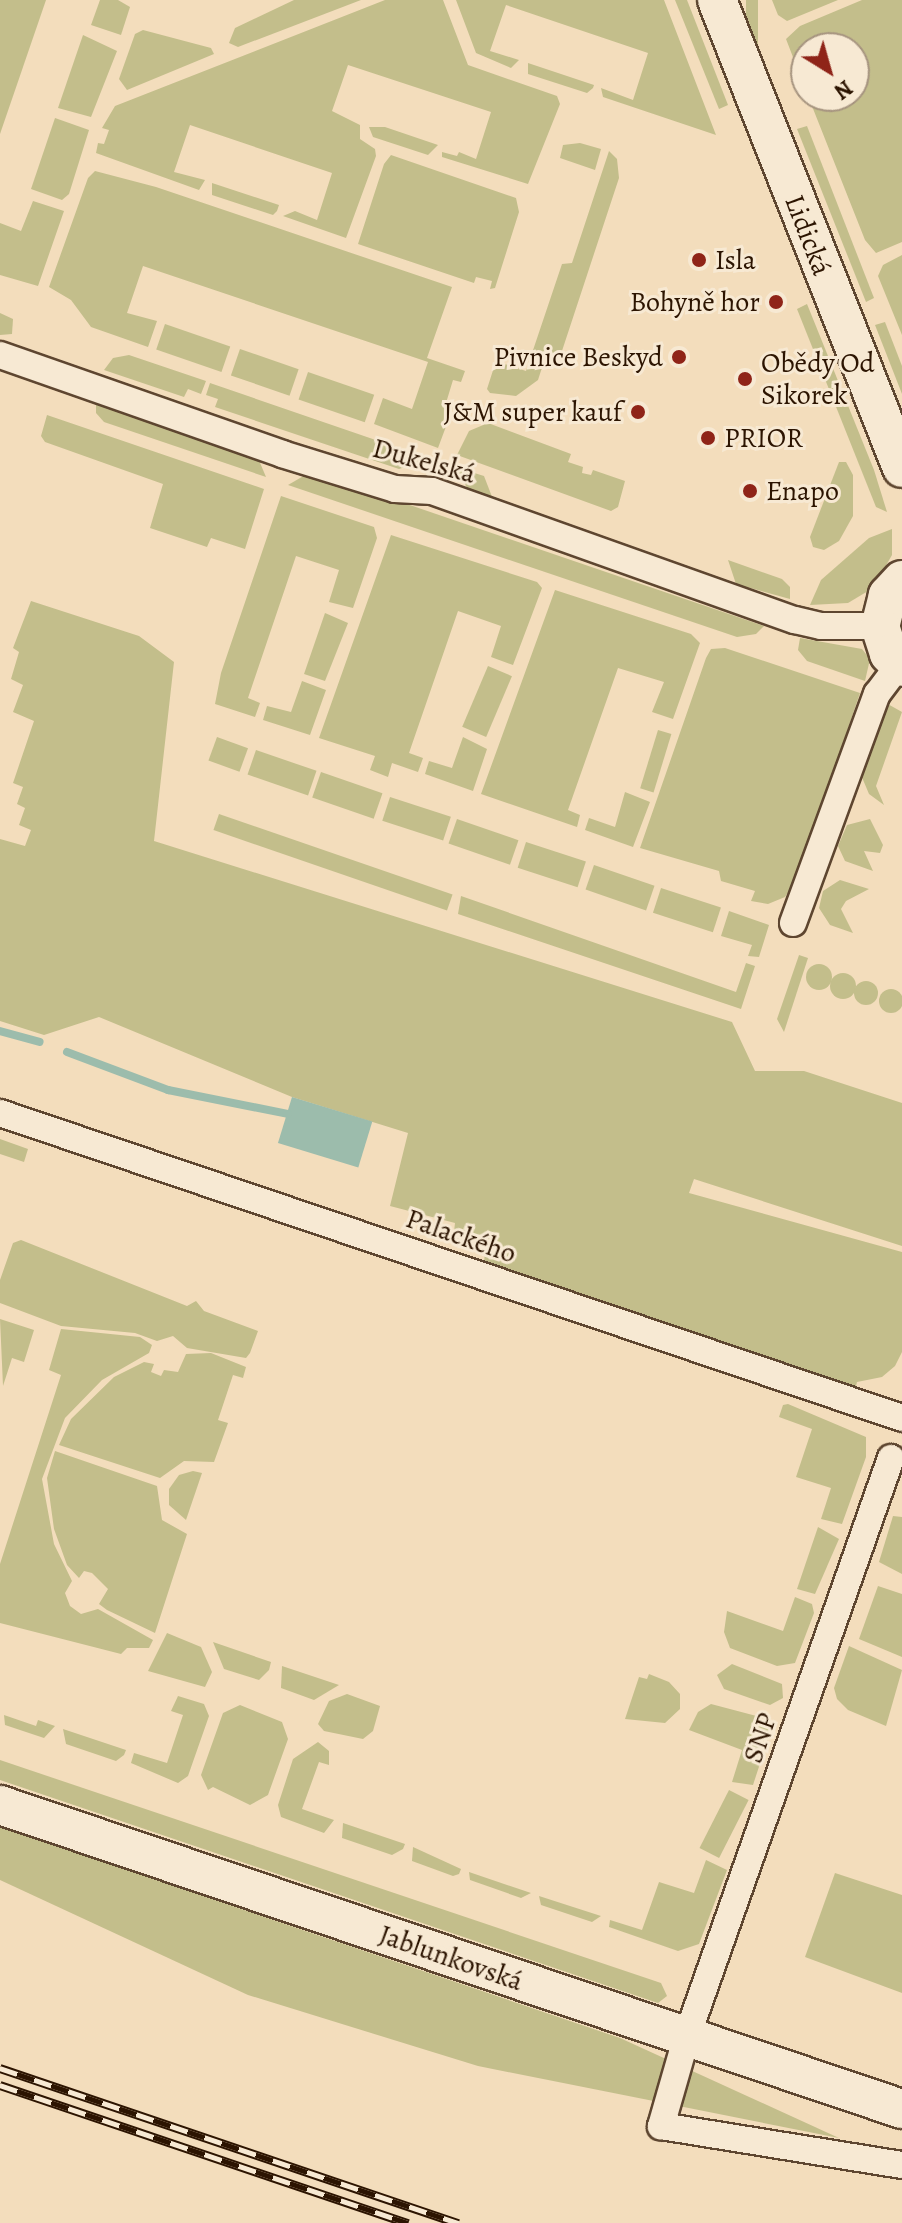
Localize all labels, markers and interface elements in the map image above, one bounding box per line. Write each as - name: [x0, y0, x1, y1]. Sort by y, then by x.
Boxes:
- north arrow: [790, 32, 870, 112]
- text: N: [828, 73, 859, 106]
- street label: Lidická: [777, 190, 839, 280]
- place label: Isla: [715, 243, 756, 277]
- marker: Isla: [690, 251, 708, 269]
- place label: Bohyně hor: [630, 285, 760, 319]
- marker: Bohyně hor: [767, 293, 785, 311]
- place label: Pivnice Beskyd: [493, 340, 663, 374]
- place label: Obědy Od Sikorek: [761, 346, 875, 412]
- marker: Pivnice Beskyd: [670, 348, 688, 366]
- marker: Obědy Od Sikorek: [736, 370, 754, 388]
- place label: J&M super kauf: [443, 395, 622, 429]
- marker: J&M super kauf: [629, 403, 647, 421]
- place label: PRIOR: [724, 421, 803, 455]
- marker: PRIOR: [699, 429, 717, 447]
- street label: Dukelská: [369, 431, 479, 491]
- place label: Enapo: [766, 474, 839, 508]
- marker: Enapo: [741, 482, 759, 500]
- street label: Palackého: [401, 1201, 521, 1271]
- street label: SNP: [736, 1709, 784, 1767]
- street label: Jablunkovská: [375, 1918, 527, 1998]

